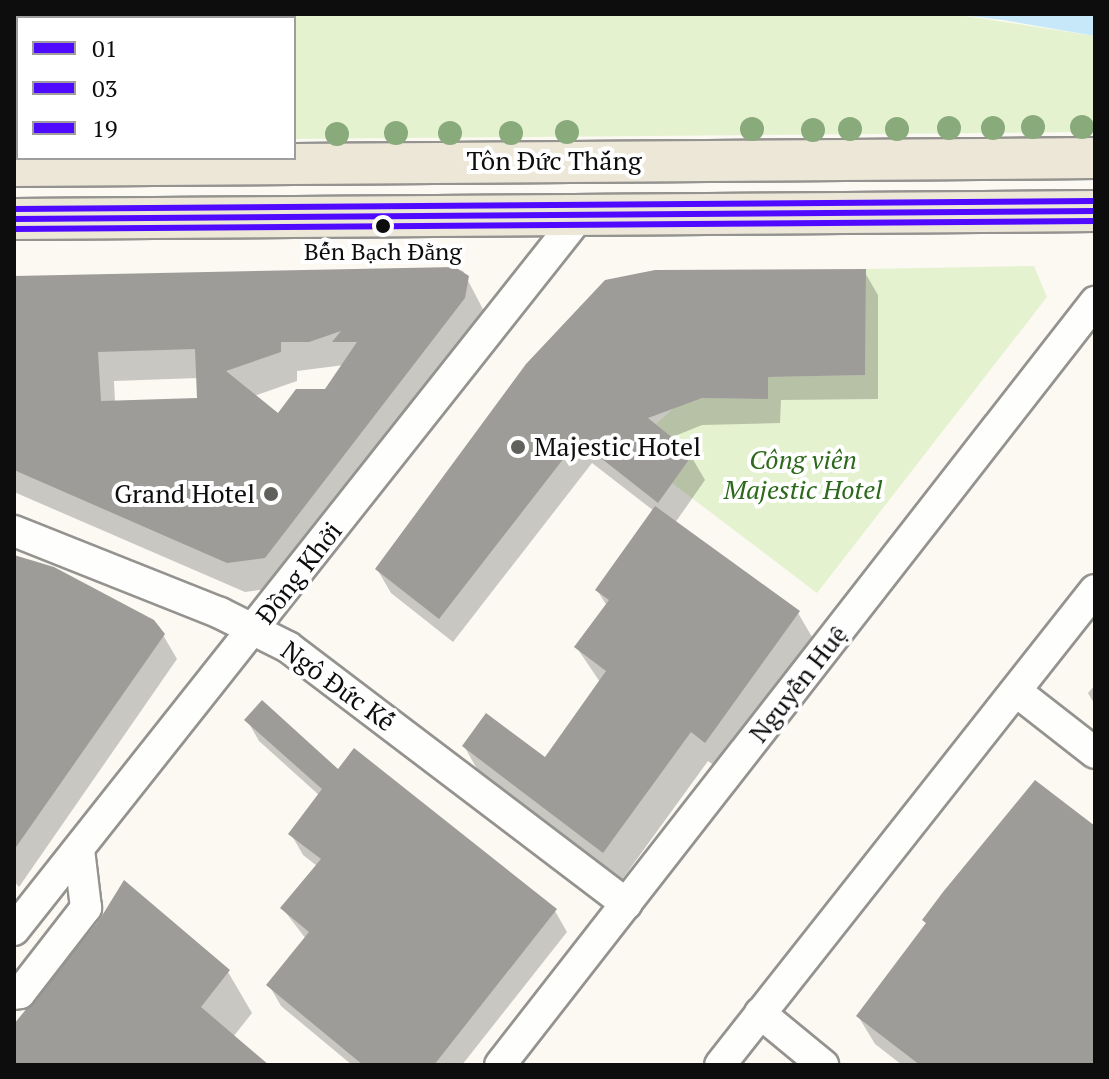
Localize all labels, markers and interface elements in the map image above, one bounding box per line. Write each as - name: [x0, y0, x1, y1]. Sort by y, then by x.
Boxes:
- legend: [16, 16, 296, 160]
- text: 01: [92, 32, 118, 64]
- text: 03: [92, 72, 118, 104]
- text: 19: [92, 112, 118, 144]
- street label: Tôn Ðức Thắng: [466, 145, 642, 177]
- marker: Bến Bạch Đằng: [375, 218, 391, 234]
- place label: Bến Bạch Đằng: [304, 238, 462, 266]
- place label: Majestic Hotel: [534, 431, 701, 463]
- marker: Majestic Hotel: [509, 438, 527, 456]
- park label: Công viên Majestic Hotel: [723, 444, 883, 506]
- place label: Grand Hotel: [114, 478, 255, 510]
- marker: Grand Hotel: [262, 485, 280, 503]
- street label: Ðồng Khởi: [250, 516, 348, 630]
- street label: Nguyễn Huệ: [743, 619, 853, 749]
- street label: Ngô Ðức Kế: [275, 634, 401, 738]

